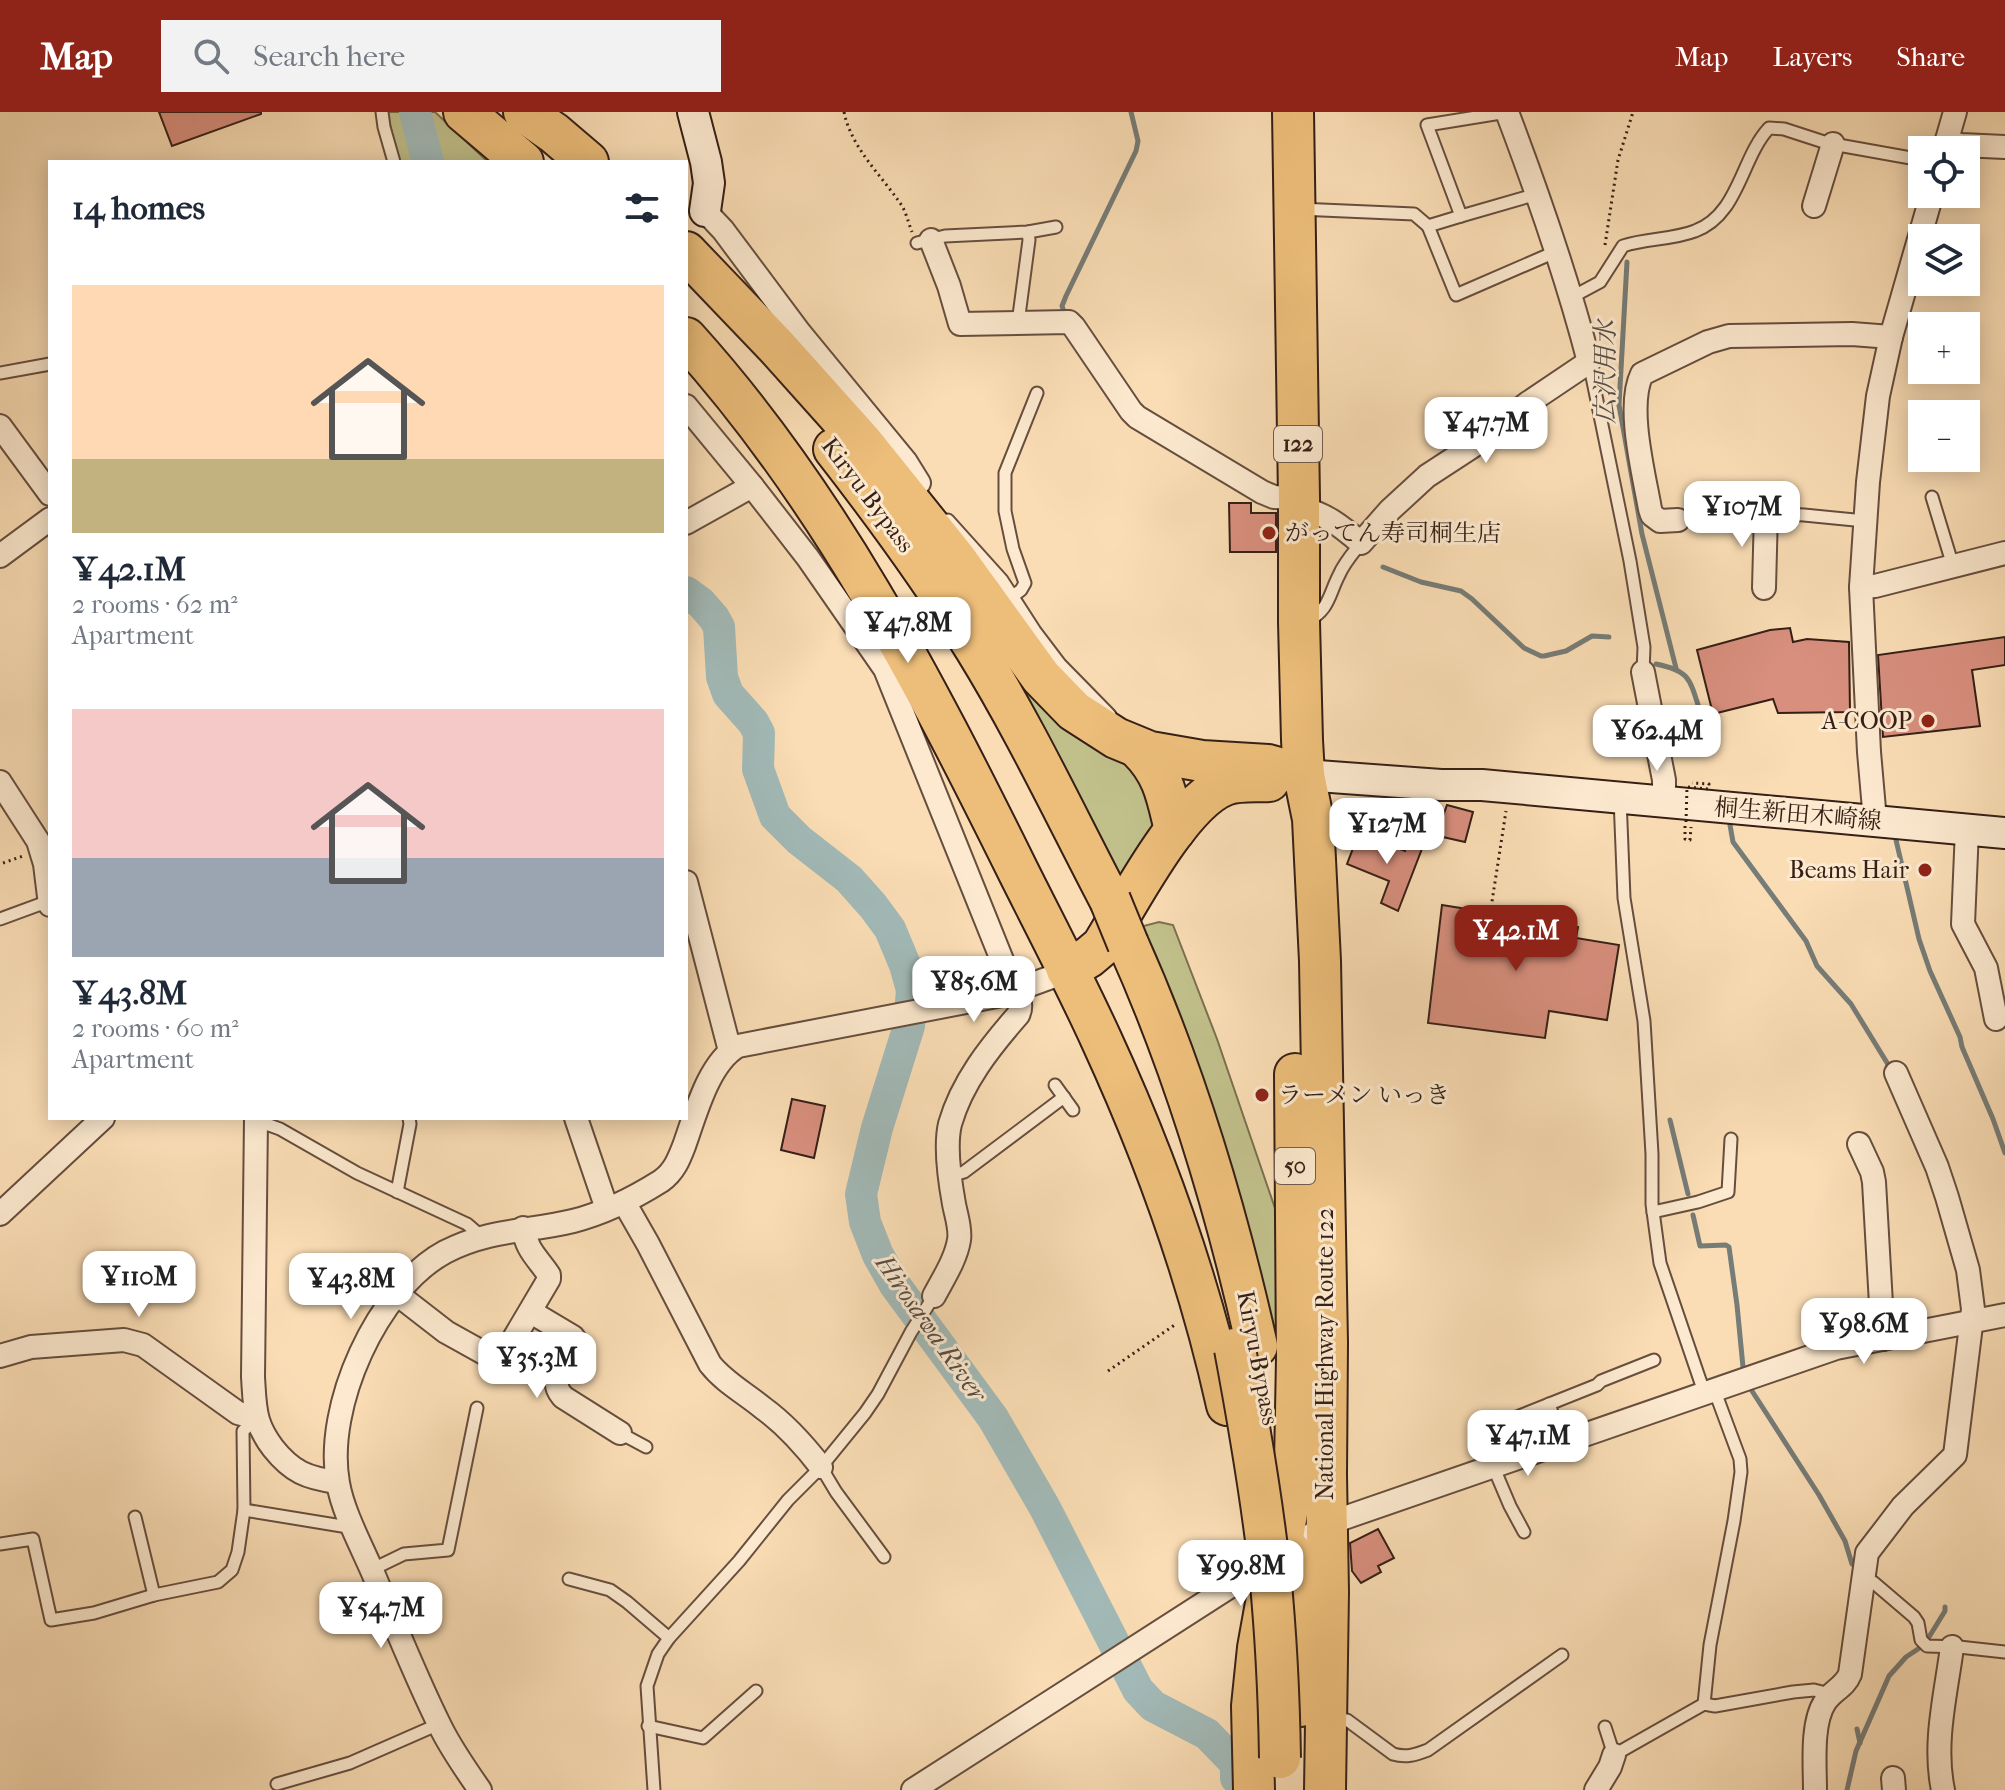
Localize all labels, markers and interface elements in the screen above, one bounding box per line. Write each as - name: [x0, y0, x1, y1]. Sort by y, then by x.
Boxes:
- search box: [161, 20, 721, 92]
- text: Map: [40, 34, 113, 79]
- icon: search: [189, 34, 233, 78]
- text: Search here: [253, 39, 405, 74]
- text: Map: [1675, 40, 1728, 73]
- text: Layers: [1772, 40, 1852, 73]
- text: Share: [1896, 40, 1965, 73]
- map controls: [1908, 136, 1980, 472]
- button: locate: [1908, 136, 1980, 208]
- icon: filters: [620, 186, 664, 230]
- text: 14 homes: [72, 188, 205, 228]
- button: layers: [1908, 224, 1980, 296]
- button: +: [1908, 312, 1980, 384]
- water label: 広沢用水: [1590, 317, 1621, 424]
- icon: home: [296, 337, 440, 481]
- pin: ¥47.7M: [1421, 397, 1551, 465]
- button: −: [1908, 400, 1980, 472]
- text: ¥47.7M: [1443, 407, 1529, 438]
- road number: 122: [1274, 426, 1322, 462]
- street label: Kiryu Bypass: [816, 432, 920, 558]
- pin: ¥107M: [1686, 481, 1798, 549]
- text: ¥107M: [1702, 491, 1782, 522]
- place label: がってん寿司桐生店: [1285, 519, 1501, 547]
- marker: がってん寿司桐生店: [1260, 524, 1278, 542]
- text: ¥42.1M: [72, 549, 186, 589]
- text: 2 rooms · 62 m²: [72, 589, 238, 620]
- pin: ¥47.8M: [843, 597, 973, 665]
- text: ¥47.8M: [864, 607, 952, 638]
- text: Apartment: [72, 620, 194, 651]
- pin: ¥62.4M: [1592, 705, 1722, 773]
- place label: A-COOP: [1821, 707, 1912, 735]
- marker: A-COOP: [1919, 712, 1937, 730]
- text: ¥62.4M: [1611, 715, 1703, 746]
- icon: home: [296, 761, 440, 905]
- street label: 桐生新田木崎線: [1713, 793, 1883, 835]
- pin: ¥127M: [1331, 798, 1443, 866]
- text: ¥127M: [1347, 808, 1427, 839]
- place label: Beams Hair: [1789, 856, 1910, 884]
- marker: Beams Hair: [1916, 861, 1934, 879]
- pin: ¥42.1M: [1451, 905, 1581, 973]
- text: ¥42.1M: [1472, 915, 1560, 946]
- pin: ¥85.6M: [909, 956, 1039, 1024]
- text: ¥85.6M: [930, 966, 1018, 997]
- text: ¥43.8M: [72, 973, 187, 1013]
- text: 2 rooms · 60 m²: [72, 1013, 239, 1044]
- text: Apartment: [72, 1044, 194, 1075]
- place label: ラーメン いっき: [1278, 1081, 1450, 1109]
- marker: ラーメン いっき: [1253, 1086, 1271, 1104]
- road number: 50: [1275, 1148, 1315, 1184]
- street label: National Highway Route 122: [1311, 1208, 1339, 1500]
- water label: Hirosawa River: [868, 1248, 994, 1409]
- pin: ¥110M: [83, 1251, 195, 1319]
- pin: ¥43.8M: [286, 1253, 416, 1321]
- text: ¥110M: [101, 1261, 177, 1292]
- text: ¥43.8M: [307, 1263, 395, 1294]
- street label: Kiryu Bypass: [1231, 1288, 1285, 1428]
- pin: ¥98.6M: [1799, 1298, 1929, 1366]
- text: ¥98.6M: [1819, 1308, 1909, 1339]
- pin: ¥35.3M: [472, 1332, 602, 1400]
- text: ¥35.3M: [496, 1342, 578, 1373]
- pin: ¥47.1M: [1463, 1410, 1593, 1478]
- text: ¥47.1M: [1485, 1420, 1571, 1451]
- pin: ¥99.8M: [1176, 1540, 1306, 1608]
- text: ¥99.8M: [1196, 1550, 1286, 1581]
- pin: ¥54.7M: [316, 1582, 446, 1650]
- text: ¥54.7M: [337, 1592, 425, 1623]

